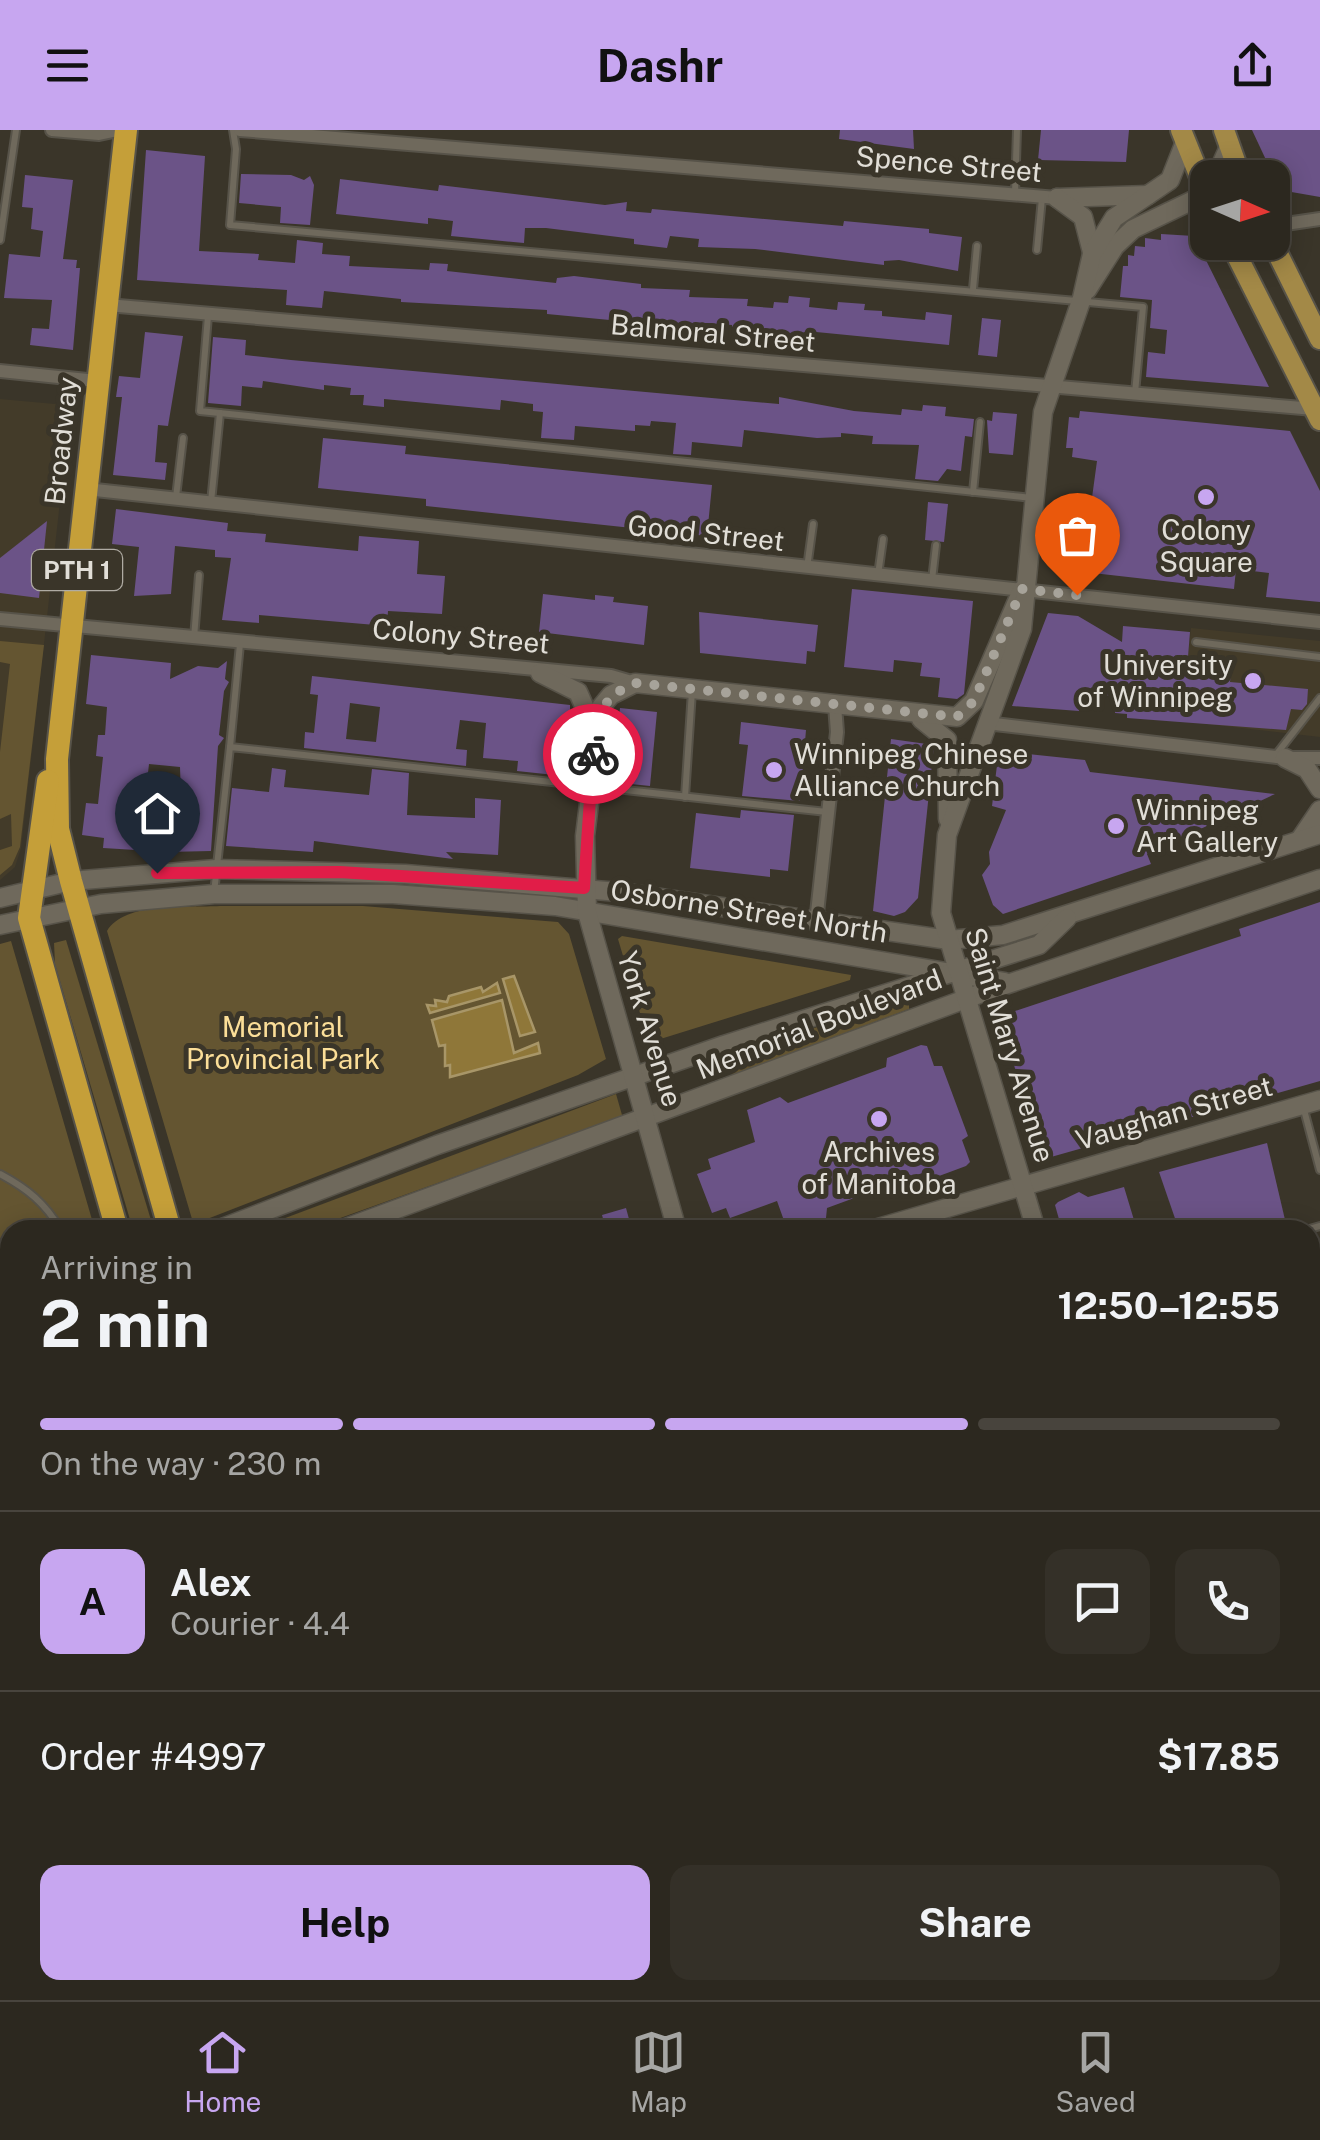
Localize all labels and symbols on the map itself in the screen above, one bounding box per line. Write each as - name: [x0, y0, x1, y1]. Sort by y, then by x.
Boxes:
- street label: Spence Street: [855, 139, 1044, 188]
- north arrow: [1190, 160, 1290, 260]
- street label: Balmoral Street: [609, 307, 817, 358]
- street label: Broadway: [37, 375, 84, 507]
- marker: Colony Square: [1195, 486, 1217, 508]
- pin: [1035, 493, 1120, 596]
- street label: Good Street: [626, 508, 786, 557]
- place label: Colony Square: [1159, 513, 1253, 578]
- road number: PTH 1: [32, 550, 122, 590]
- street label: Colony Street: [371, 611, 551, 660]
- place label: University of Winnipeg: [1077, 648, 1233, 713]
- marker: University of Winnipeg: [1242, 670, 1264, 692]
- courier: [543, 704, 643, 804]
- place label: Winnipeg Chinese Alliance Church: [794, 737, 1028, 802]
- marker: Winnipeg Chinese Alliance Church: [763, 759, 785, 781]
- pin: [115, 771, 200, 874]
- place label: Winnipeg Art Gallery: [1136, 793, 1278, 858]
- marker: Winnipeg Art Gallery: [1105, 815, 1127, 837]
- street label: Osborne Street North: [608, 872, 890, 949]
- street label: Saint Mary Avenue: [959, 923, 1062, 1166]
- street label: York Avenue: [611, 947, 690, 1111]
- street label: Memorial Boulevard: [691, 961, 946, 1086]
- park label: Memorial Provincial Park: [186, 1010, 380, 1075]
- street label: Vaughan Street: [1072, 1069, 1276, 1156]
- marker: Archives of Manitoba: [868, 1108, 890, 1130]
- place label: Archives of Manitoba: [802, 1135, 956, 1200]

